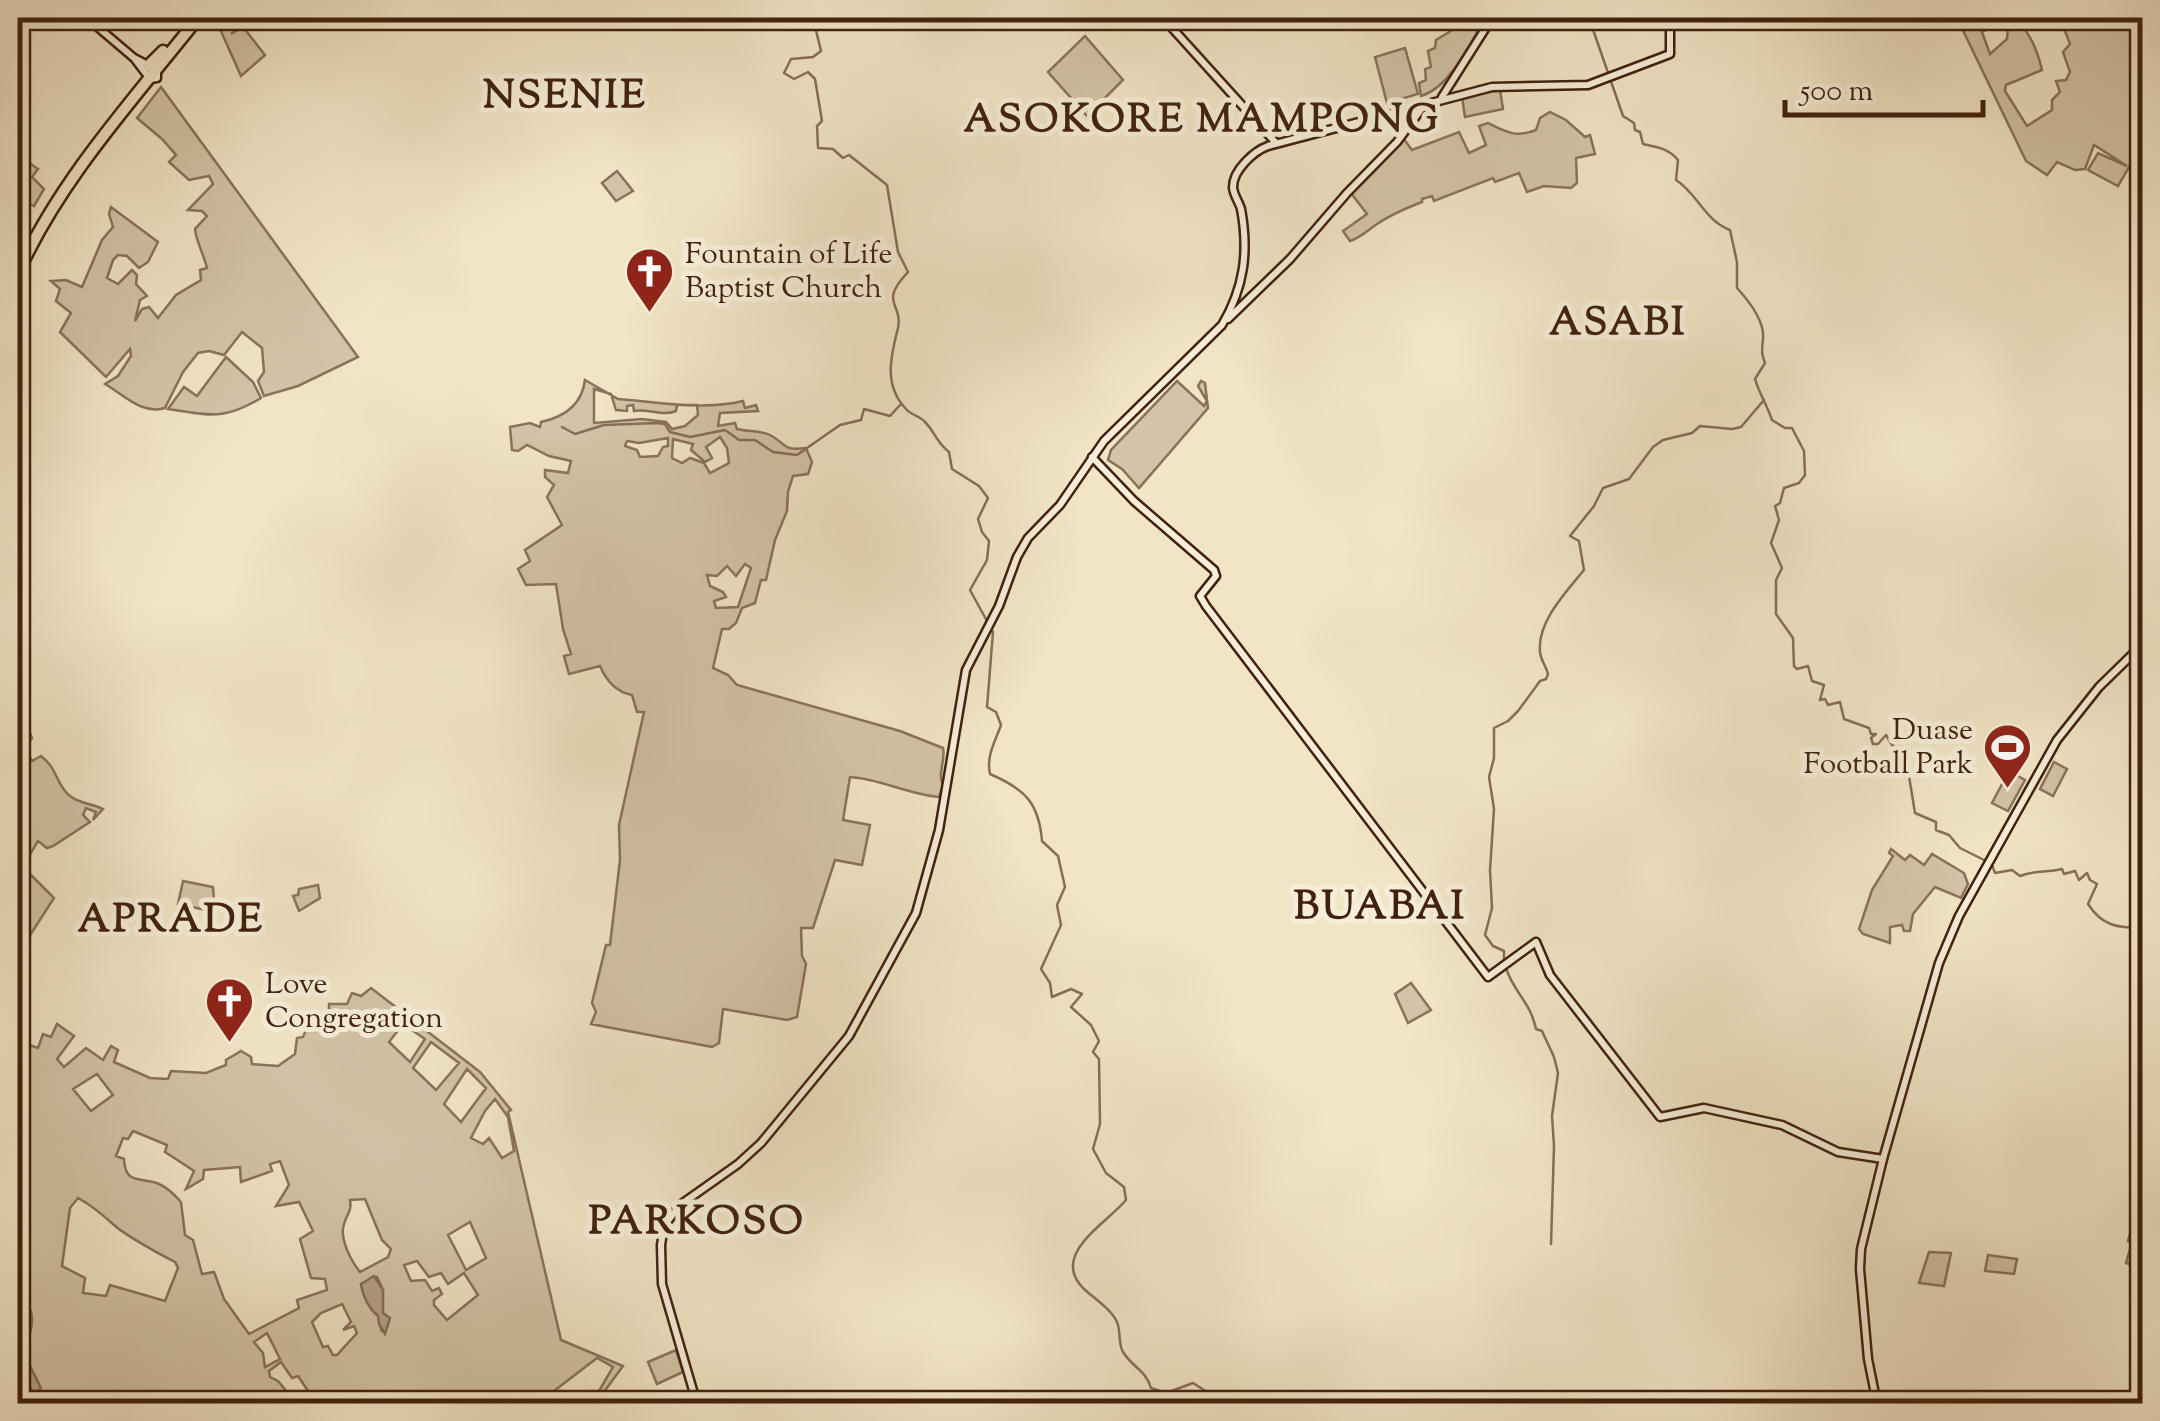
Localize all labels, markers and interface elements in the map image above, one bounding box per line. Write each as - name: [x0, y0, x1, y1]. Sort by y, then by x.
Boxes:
- scale bar: [1785, 55, 1982, 117]
- district label: NSENIE: [483, 69, 647, 126]
- text: 500 m: [1798, 71, 1873, 114]
- district label: ASOKORE MAMPONG: [964, 93, 1440, 150]
- place label: Fountain of Life Baptist Church: [685, 234, 893, 311]
- church icon: Fountain of Life Baptist Church: [624, 246, 676, 314]
- district label: ASABI: [1549, 296, 1687, 353]
- place label: Duase Football Park: [1803, 710, 1973, 787]
- sports icon: Duase Football Park: [1982, 722, 2034, 790]
- district label: BUABAI: [1294, 880, 1466, 937]
- district label: APRADE: [77, 893, 265, 950]
- place label: Love Congregation: [265, 964, 443, 1041]
- church icon: Love Congregation: [204, 976, 256, 1044]
- district label: PARKOSO: [589, 1195, 805, 1252]

